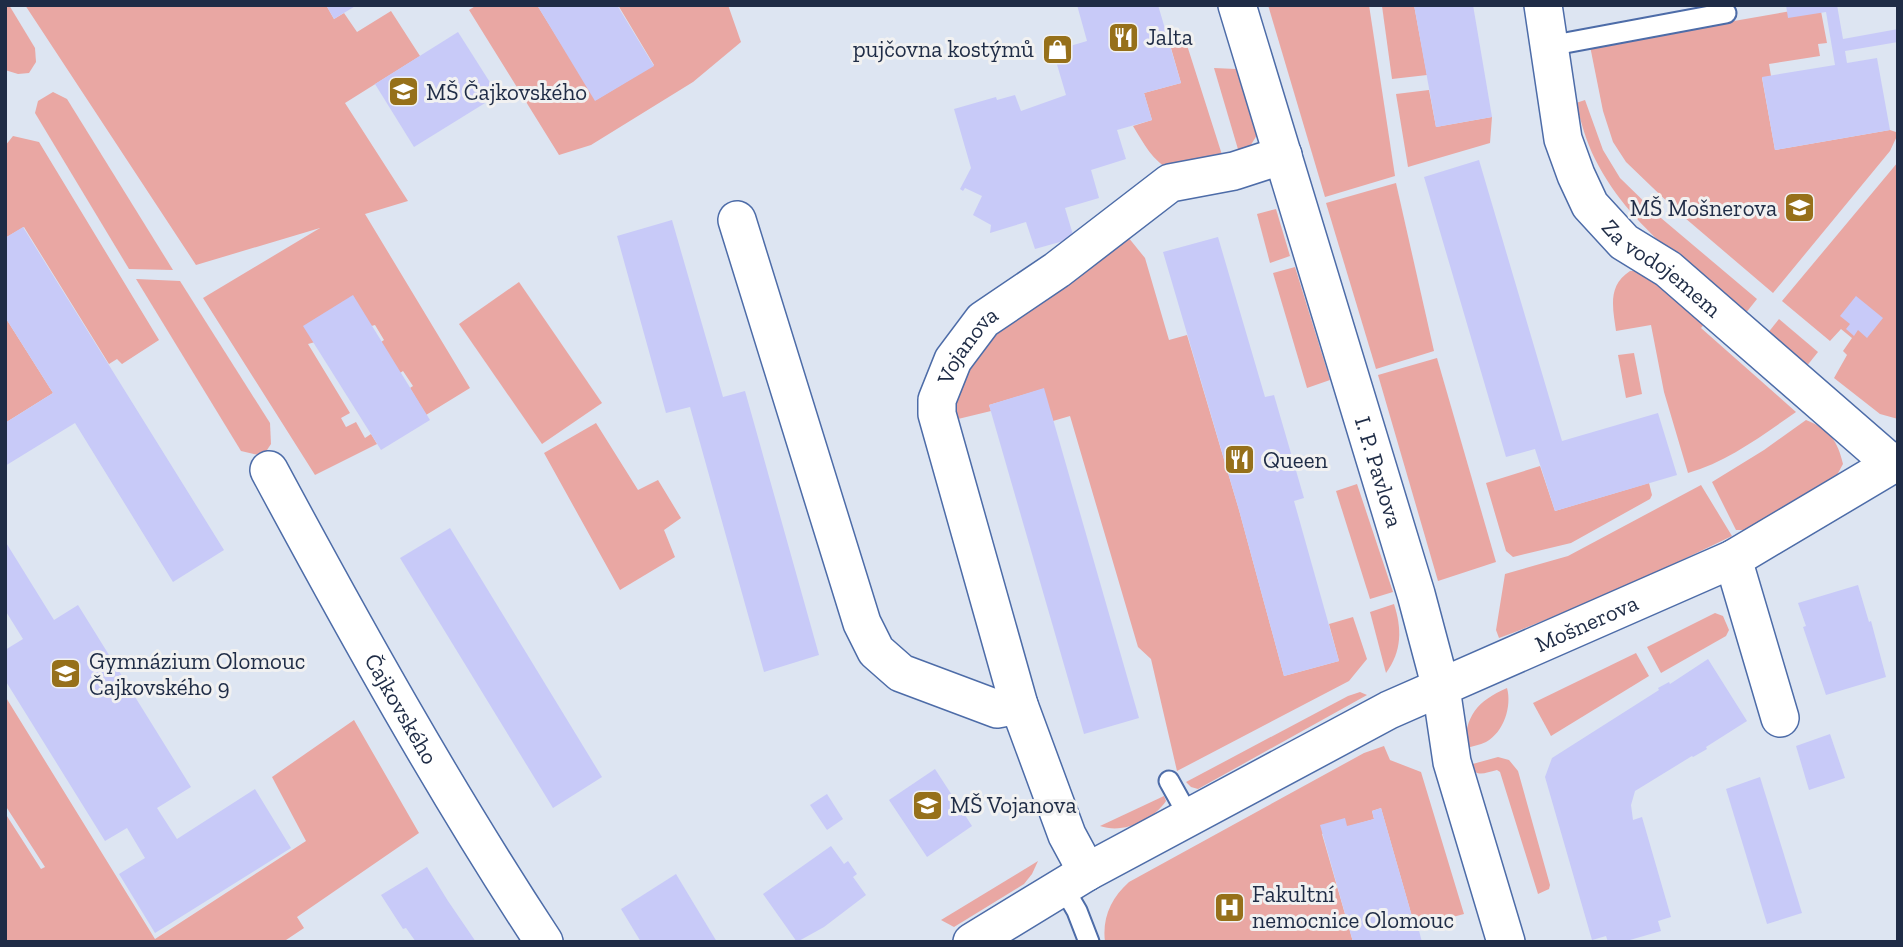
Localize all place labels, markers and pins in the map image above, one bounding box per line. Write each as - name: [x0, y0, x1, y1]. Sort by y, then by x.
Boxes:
- restaurant icon: Jalta: [1106, 20, 1140, 54]
- place label: Jalta: [1146, 23, 1193, 51]
- shop icon: pujčovna kostýmů: [1040, 32, 1074, 66]
- place label: pujčovna kostýmů: [853, 35, 1034, 63]
- school or university icon: MŠ Čajkovského: [386, 75, 420, 109]
- place label: MŠ Čajkovského: [426, 78, 587, 106]
- school or university icon: MŠ Mošnerova: [1783, 191, 1817, 225]
- place label: MŠ Mošnerova: [1630, 194, 1777, 222]
- restaurant icon: Queen: [1223, 443, 1257, 477]
- place label: Queen: [1263, 446, 1328, 474]
- place label: Gymnázium Olomouc Čajkovského 9: [89, 647, 305, 701]
- school or university icon: Gymnázium Olomouc Čajkovského 9: [49, 657, 83, 691]
- school or university icon: MŠ Vojanova: [910, 788, 944, 822]
- place label: MŠ Vojanova: [950, 791, 1077, 819]
- place label: Fakultní nemocnice Olomouc: [1252, 880, 1454, 934]
- hospital icon: Fakultní nemocnice Olomouc: [1212, 890, 1246, 924]

